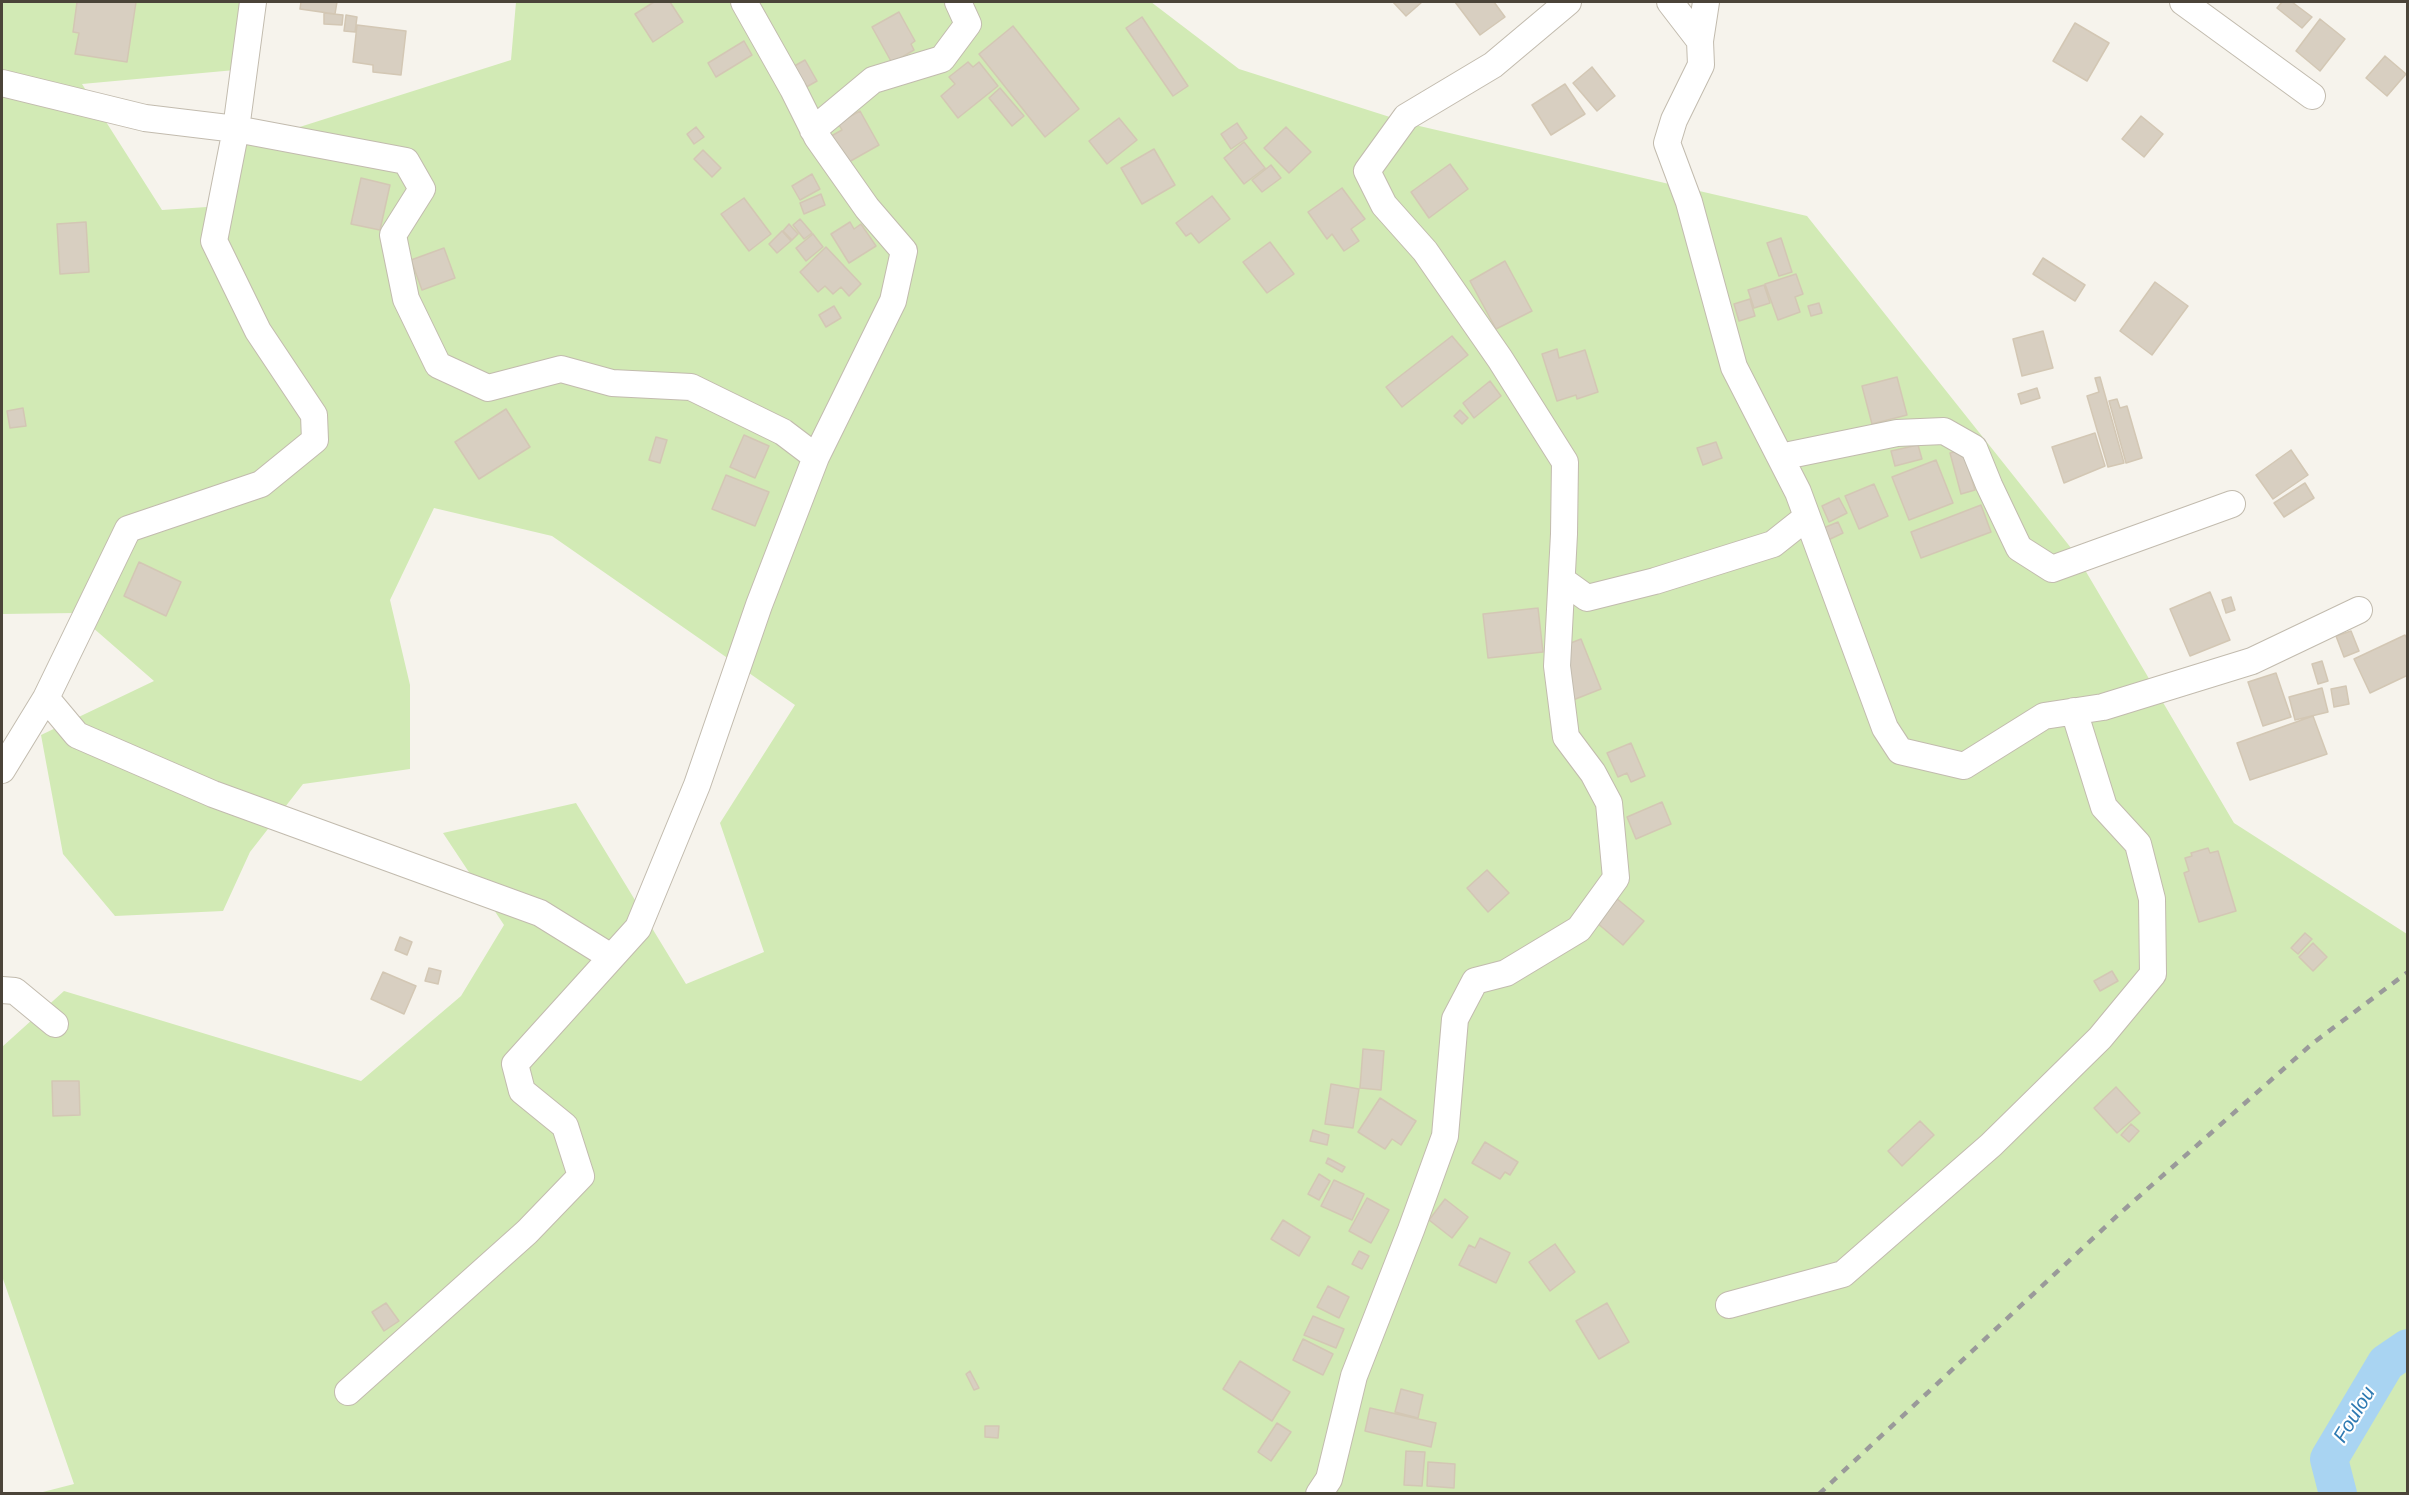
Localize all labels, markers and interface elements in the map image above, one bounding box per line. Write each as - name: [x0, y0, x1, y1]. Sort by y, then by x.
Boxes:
- water label: Foulou: [2329, 1383, 2381, 1447]

